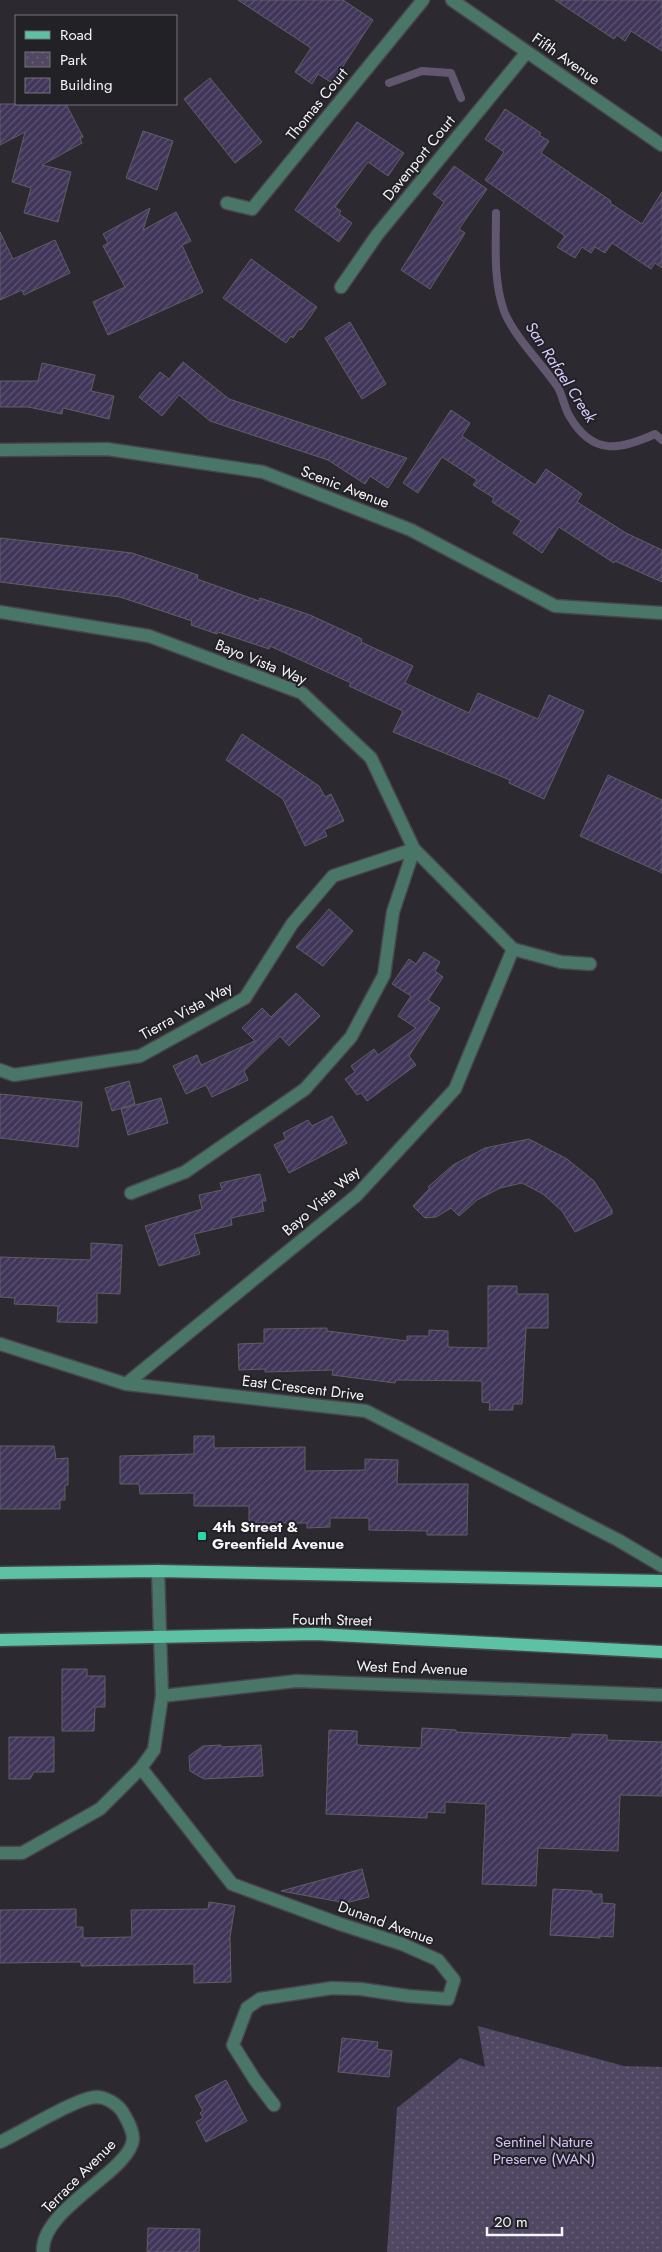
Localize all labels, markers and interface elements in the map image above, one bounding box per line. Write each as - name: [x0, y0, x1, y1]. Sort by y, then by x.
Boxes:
- legend: [15, 15, 178, 105]
- text: Road: [60, 24, 92, 46]
- street label: Fifth Avenue: [528, 28, 605, 91]
- text: Park: [60, 49, 87, 71]
- street label: Thomas Court: [281, 63, 353, 145]
- text: Building: [60, 74, 112, 96]
- street label: Davenport Court: [378, 110, 461, 205]
- water label: San Rafael Creek: [520, 317, 603, 428]
- street label: Scenic Avenue: [298, 460, 393, 514]
- street label: Bayo Vista Way: [212, 634, 310, 690]
- street label: Tierra Vista Way: [136, 976, 237, 1046]
- street label: Bayo Vista Way: [277, 1161, 365, 1241]
- street label: East Crescent Drive: [241, 1370, 366, 1406]
- place label: 4th Street & Greenfield Avenue: [212, 1516, 344, 1555]
- marker: 4th Street & Greenfield Avenue: [196, 1530, 208, 1542]
- street label: Fourth Street: [292, 1608, 373, 1632]
- street label: West End Avenue: [356, 1655, 468, 1681]
- street label: Dunand Avenue: [335, 1895, 437, 1951]
- park label: Sentinel Nature Preserve (WAN): [493, 2131, 595, 2170]
- street label: Terrace Avenue: [37, 2134, 121, 2218]
- scale bar: [487, 2204, 562, 2236]
- text: 20 m: [494, 2211, 528, 2233]

